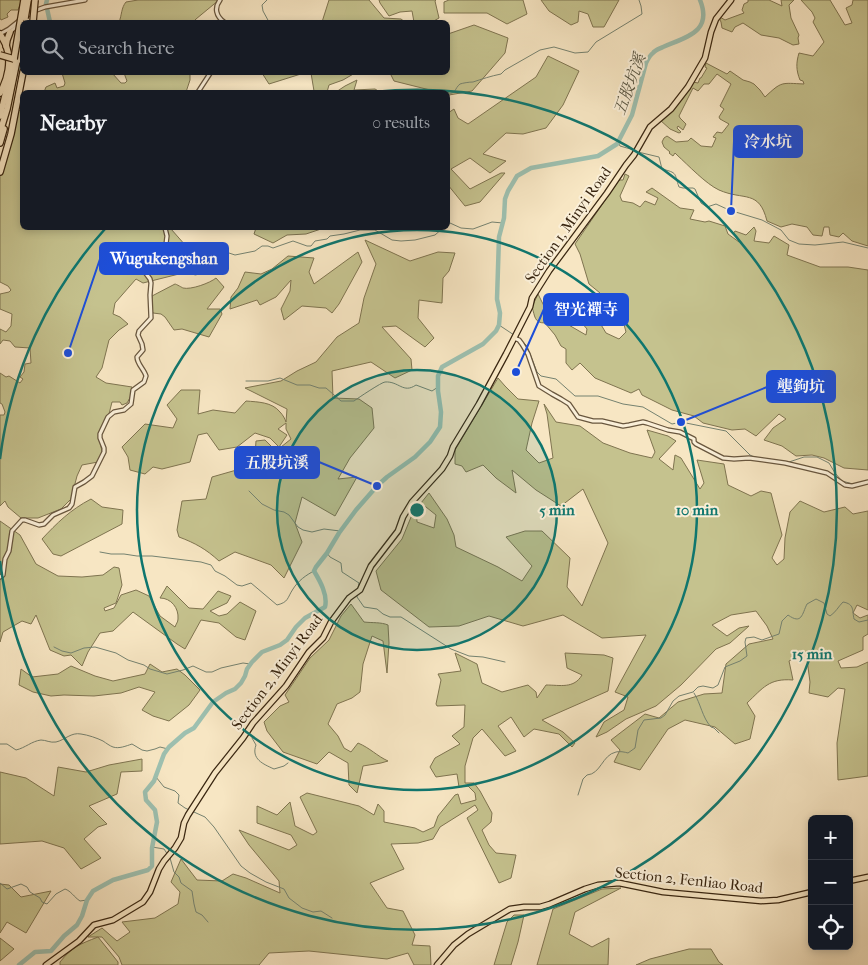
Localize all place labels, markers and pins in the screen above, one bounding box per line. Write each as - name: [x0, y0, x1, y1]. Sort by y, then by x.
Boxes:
- callout: 冷水坑: [734, 126, 802, 157]
- callout: Wugukengshan: [100, 243, 228, 274]
- callout: 智光禪寺: [544, 294, 628, 325]
- callout: 壟鉤坑: [767, 371, 835, 402]
- callout: 五股坑溪: [235, 447, 319, 478]
- centre of rings: [408, 501, 426, 519]

